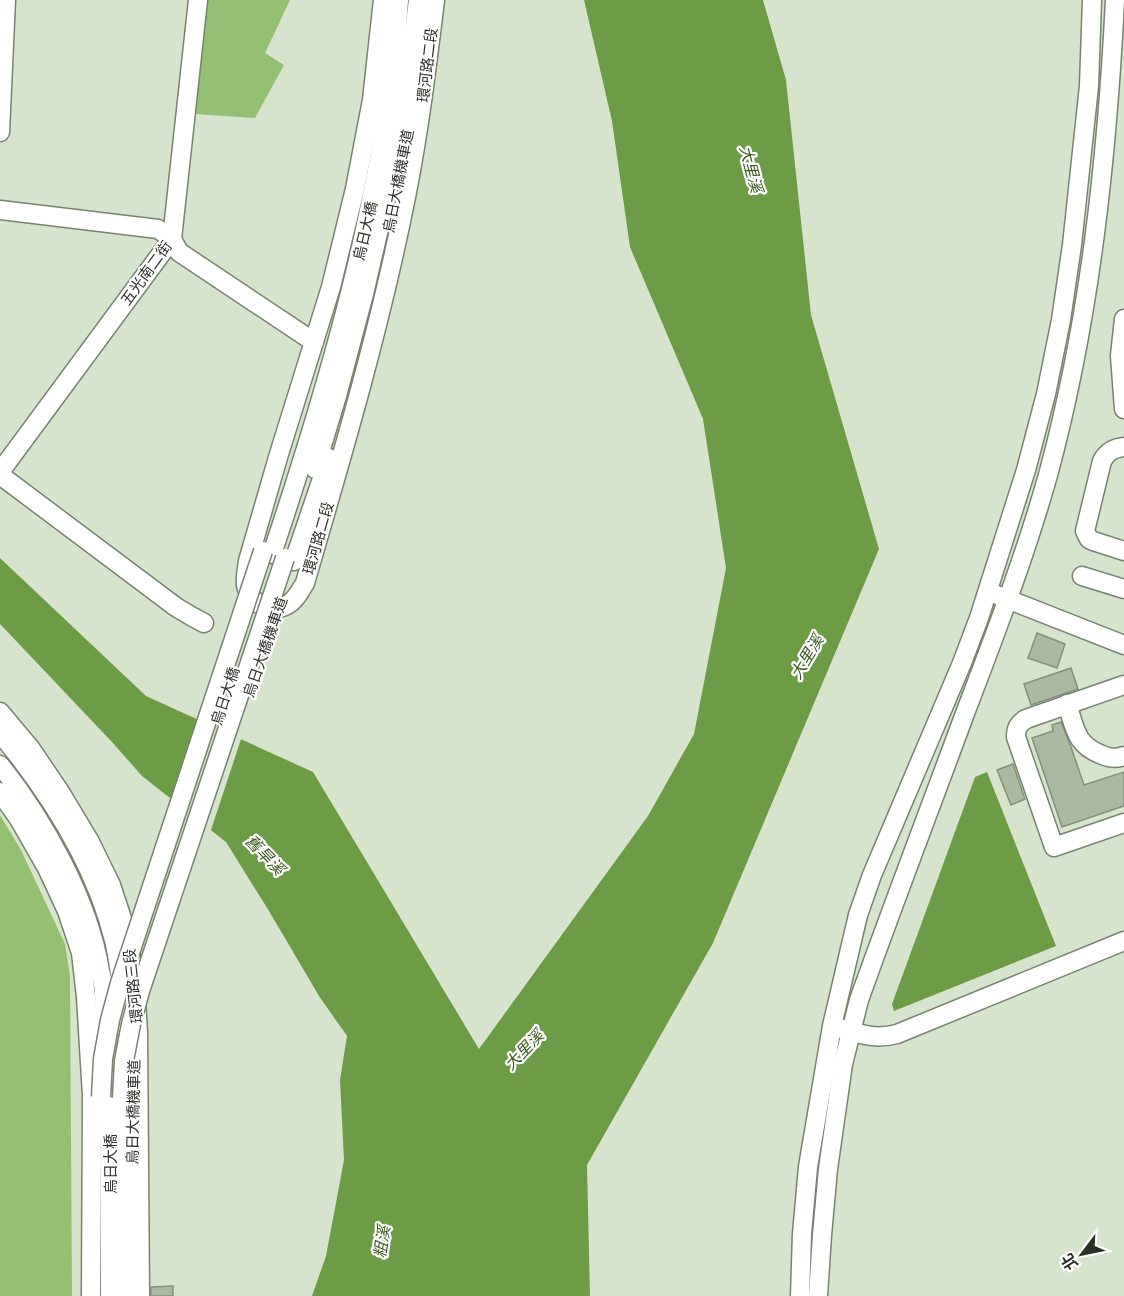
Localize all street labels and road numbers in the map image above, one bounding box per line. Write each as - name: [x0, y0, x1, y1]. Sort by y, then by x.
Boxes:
- street label: 環河路二段: [412, 26, 442, 104]
- street label: 烏日大橋機車道: [378, 127, 418, 235]
- street label: 烏日大橋: [348, 199, 382, 263]
- street label: 五光南二街: [115, 236, 177, 310]
- street label: 環河路二段: [298, 499, 338, 577]
- street label: 烏日大橋機車道: [238, 594, 292, 700]
- street label: 烏日大橋: [206, 664, 244, 728]
- street label: 環河路三段: [119, 948, 147, 1024]
- street label: 烏日大橋機車道: [122, 1059, 144, 1165]
- street label: 烏日大橋: [100, 1134, 121, 1194]

